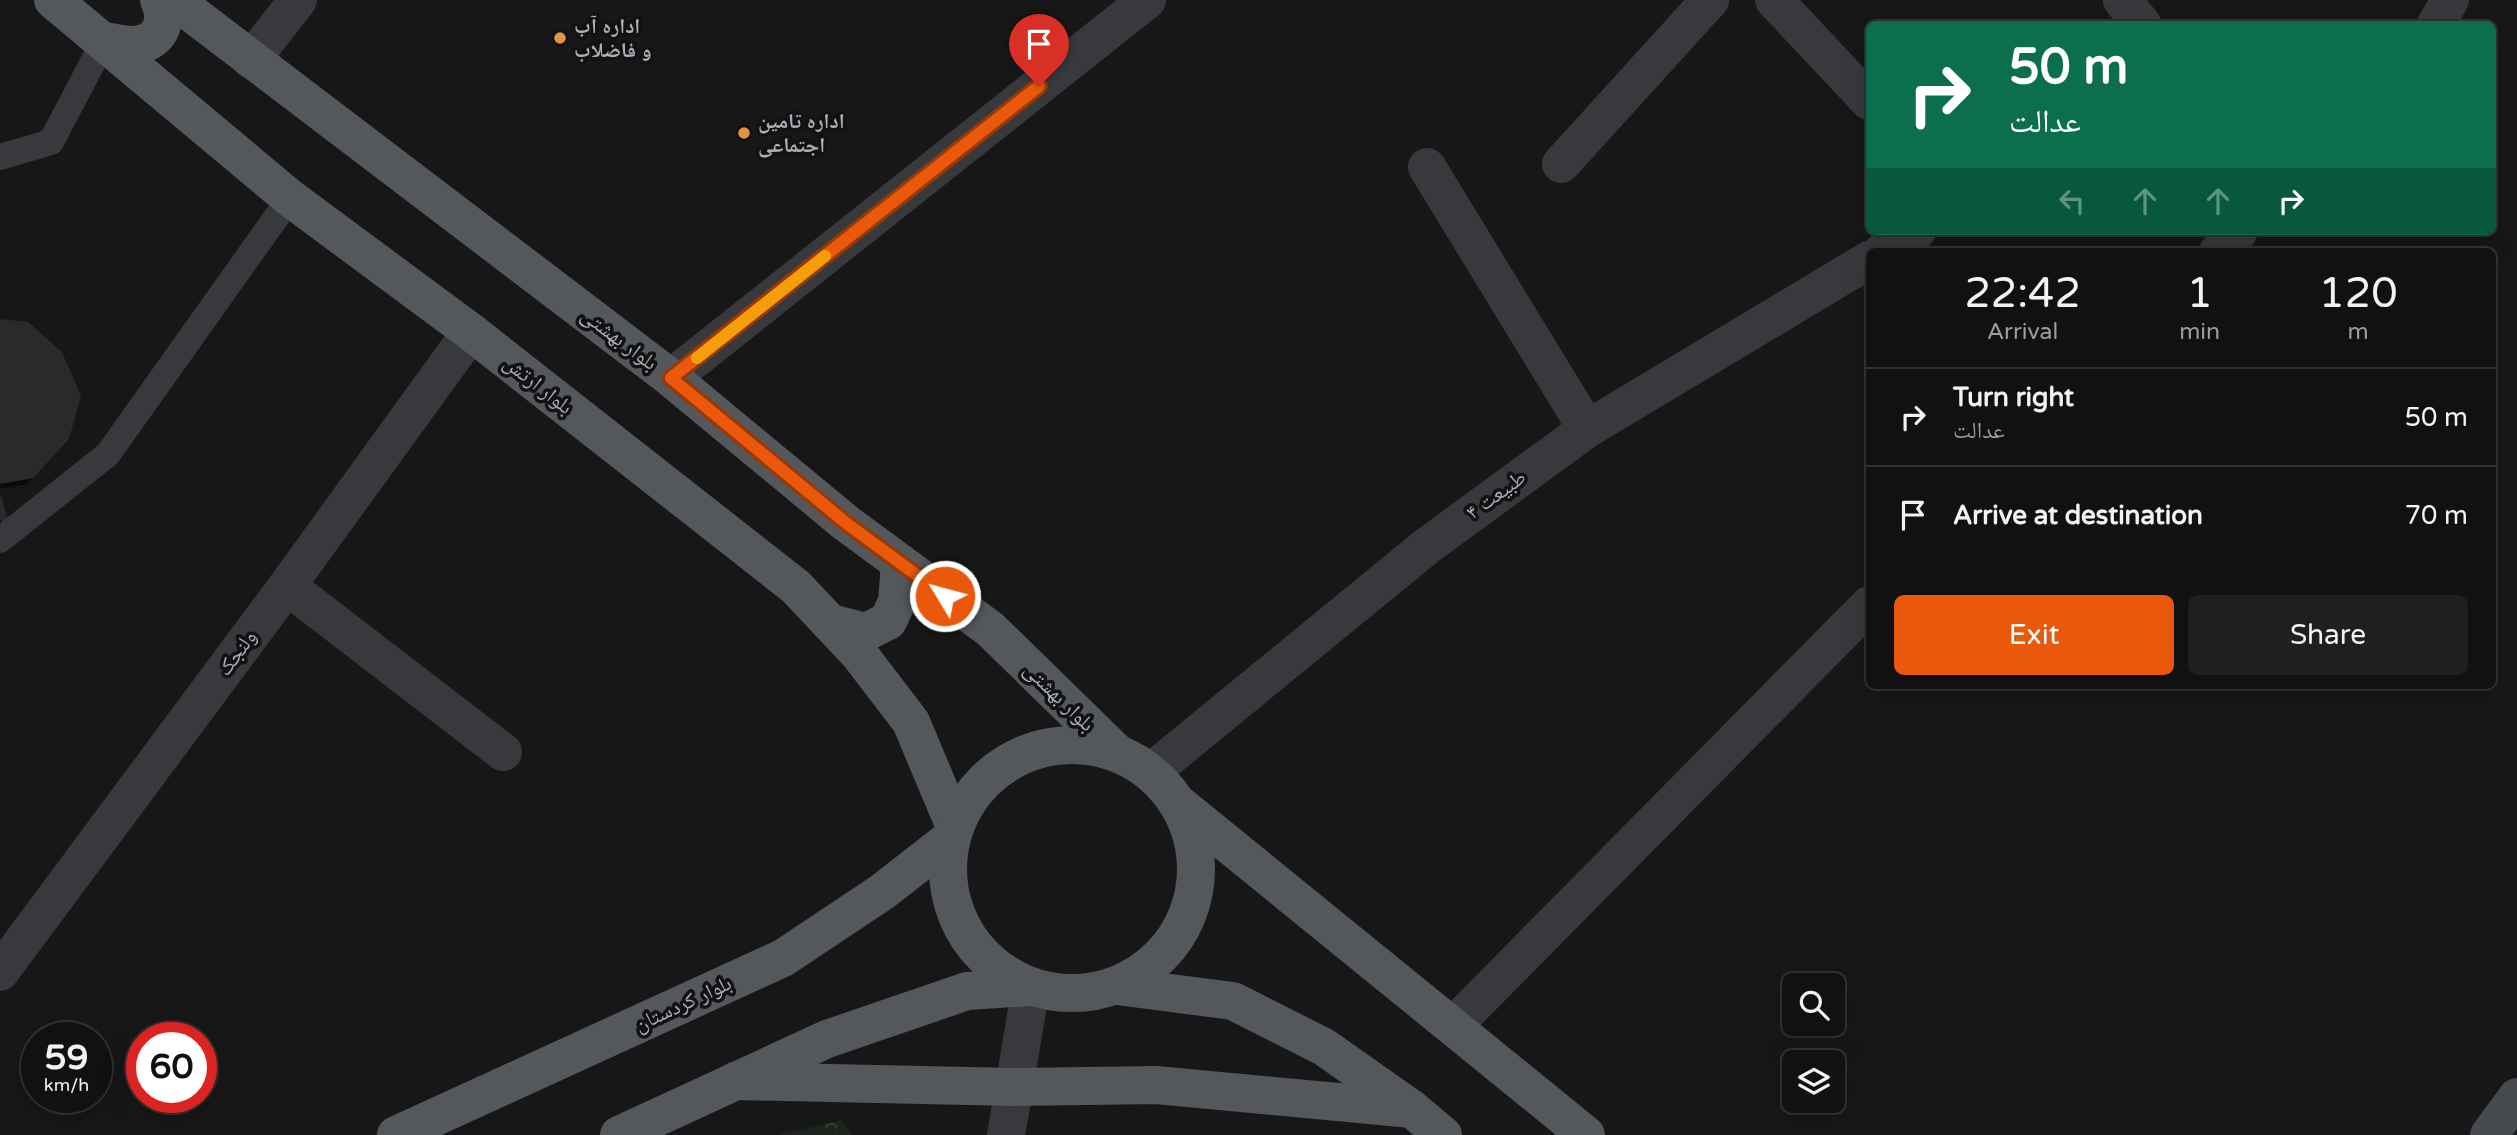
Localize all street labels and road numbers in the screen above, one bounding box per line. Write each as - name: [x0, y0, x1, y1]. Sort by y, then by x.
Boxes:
- street label: بلوار بهشتی: [576, 302, 662, 376]
- street label: بلوار ارتش: [498, 350, 578, 420]
- street label: طبیعت ۴: [1461, 465, 1531, 525]
- street label: ولنجک: [212, 625, 262, 681]
- street label: بلوار بهشتی: [1018, 657, 1100, 737]
- street label: بلوار کردستان: [630, 971, 736, 1037]

